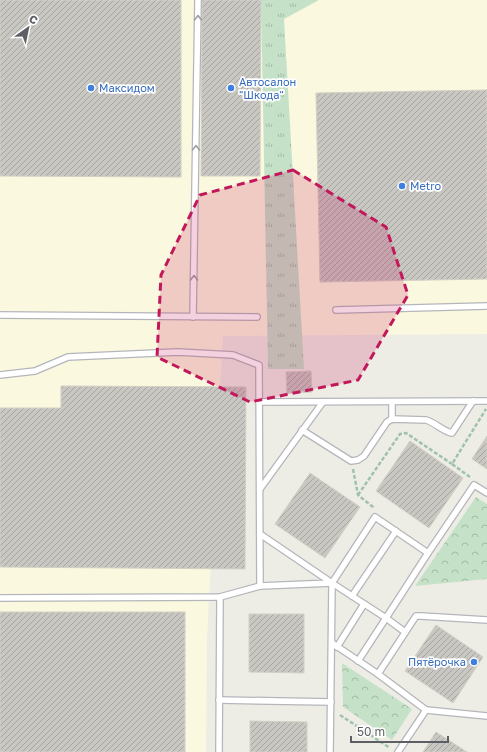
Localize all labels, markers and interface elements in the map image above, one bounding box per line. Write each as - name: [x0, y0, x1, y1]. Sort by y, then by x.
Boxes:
- north arrow: [8, 8, 48, 48]
- text: С: [27, 12, 41, 27]
- one-way arrow: [194, 15, 202, 21]
- place label: Автосалон "Шкода": [239, 75, 296, 101]
- place label: Максидом: [99, 81, 155, 94]
- marker: Максидом: [86, 83, 96, 93]
- marker: Автосалон "Шкода": [226, 83, 236, 93]
- one-way arrow: [192, 145, 200, 151]
- place label: Metro: [410, 179, 441, 192]
- marker: Metro: [397, 181, 407, 191]
- one-way arrow: [190, 275, 198, 281]
- place label: Пятёрочка: [408, 655, 466, 668]
- marker: Пятёрочка: [469, 657, 479, 667]
- scale bar: [351, 718, 448, 744]
- text: 50 m: [357, 724, 385, 739]

